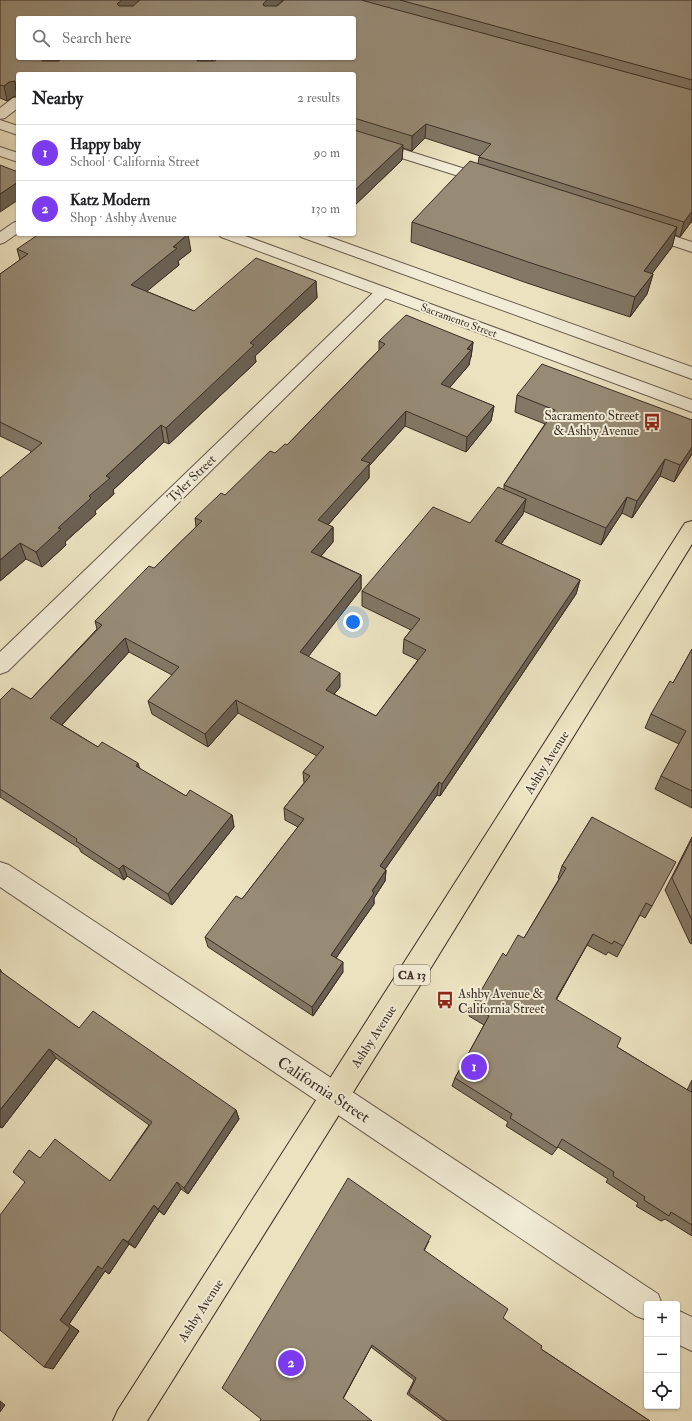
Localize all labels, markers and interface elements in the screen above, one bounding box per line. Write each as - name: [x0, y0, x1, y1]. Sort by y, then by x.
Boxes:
- search box: [16, 16, 356, 60]
- icon: search: [30, 27, 52, 49]
- text: Search here: [62, 29, 131, 48]
- text: Nearby: [32, 88, 83, 109]
- text: 2 results: [297, 90, 340, 106]
- text: Happy baby: [70, 135, 141, 154]
- text: 1: [43, 145, 47, 161]
- text: 90 m: [314, 145, 340, 161]
- text: School · California Street: [70, 154, 200, 170]
- text: Katz Modern: [70, 191, 150, 210]
- text: 2: [42, 201, 48, 217]
- text: 130 m: [311, 201, 340, 217]
- text: Shop · Ashby Avenue: [70, 210, 177, 226]
- street label: Sacramento Street: [419, 301, 499, 340]
- place label: Sacramento Street & Ashby Avenue: [544, 408, 640, 440]
- bus stop icon: Sacramento Street & Ashby Avenue: [642, 412, 662, 432]
- street label: Tyler Street: [164, 452, 220, 507]
- your location: [343, 612, 363, 632]
- street label: Ashby Avenue: [520, 727, 574, 799]
- road number: CA 13: [394, 965, 430, 985]
- place label: Ashby Avenue & California Street: [457, 986, 544, 1017]
- bus stop icon: Ashby Avenue & California Street: [435, 990, 455, 1010]
- street label: Ashby Avenue: [347, 1002, 401, 1072]
- street label: California Street: [273, 1052, 374, 1127]
- pin: 1: [461, 1052, 487, 1082]
- street label: Ashby Avenue: [174, 1276, 228, 1346]
- map controls: [644, 1301, 680, 1409]
- button: +: [644, 1301, 680, 1337]
- button: −: [644, 1337, 680, 1373]
- pin: 2: [278, 1348, 304, 1378]
- button: locate: [644, 1373, 680, 1409]

